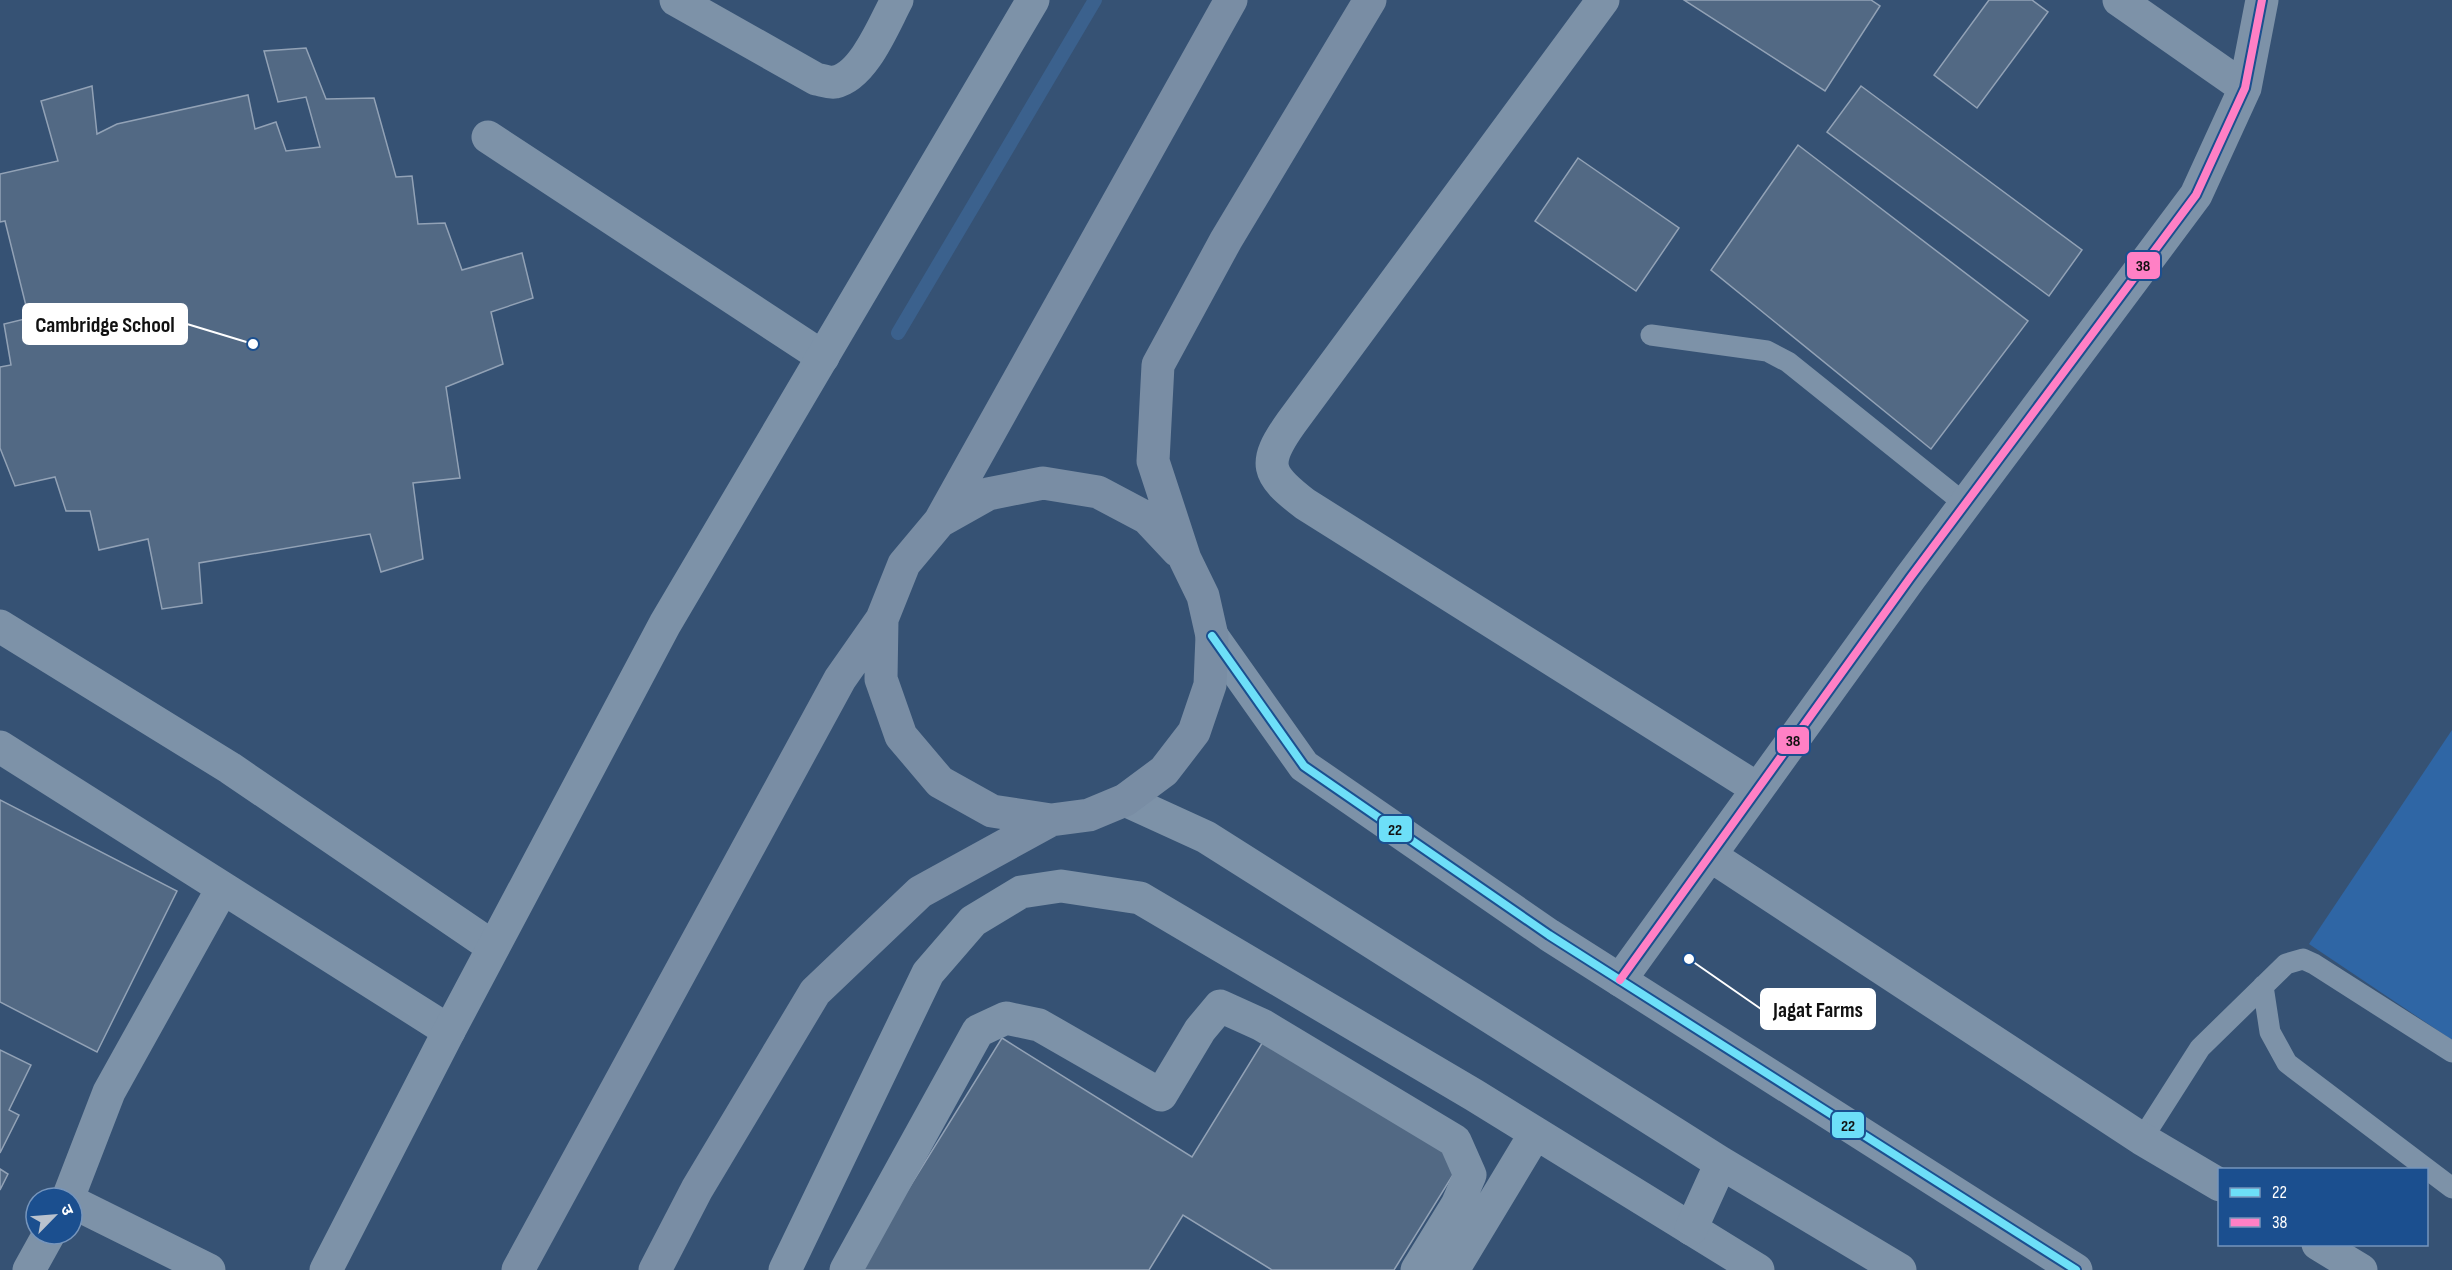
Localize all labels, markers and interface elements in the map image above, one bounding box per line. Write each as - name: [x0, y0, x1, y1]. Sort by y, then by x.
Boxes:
- line badge: 38: [2126, 251, 2161, 280]
- text: 38: [2136, 257, 2151, 276]
- callout: Cambridge School: [23, 304, 187, 344]
- text: Cambridge School: [35, 312, 175, 339]
- line badge: 38: [1776, 726, 1810, 755]
- text: 38: [1786, 732, 1801, 751]
- line badge: 22: [1378, 815, 1413, 843]
- text: 22: [1388, 821, 1402, 840]
- callout: Jagat Farms: [1761, 989, 1875, 1029]
- text: Jagat Farms: [1772, 997, 1863, 1024]
- line badge: 22: [1831, 1111, 1865, 1139]
- text: 22: [1841, 1117, 1855, 1136]
- legend: [2218, 1168, 2428, 1246]
- text: 22: [2272, 1182, 2287, 1203]
- north arrow: [24, 1186, 84, 1246]
- text: उ: [56, 1202, 77, 1219]
- text: 38: [2272, 1212, 2288, 1233]

